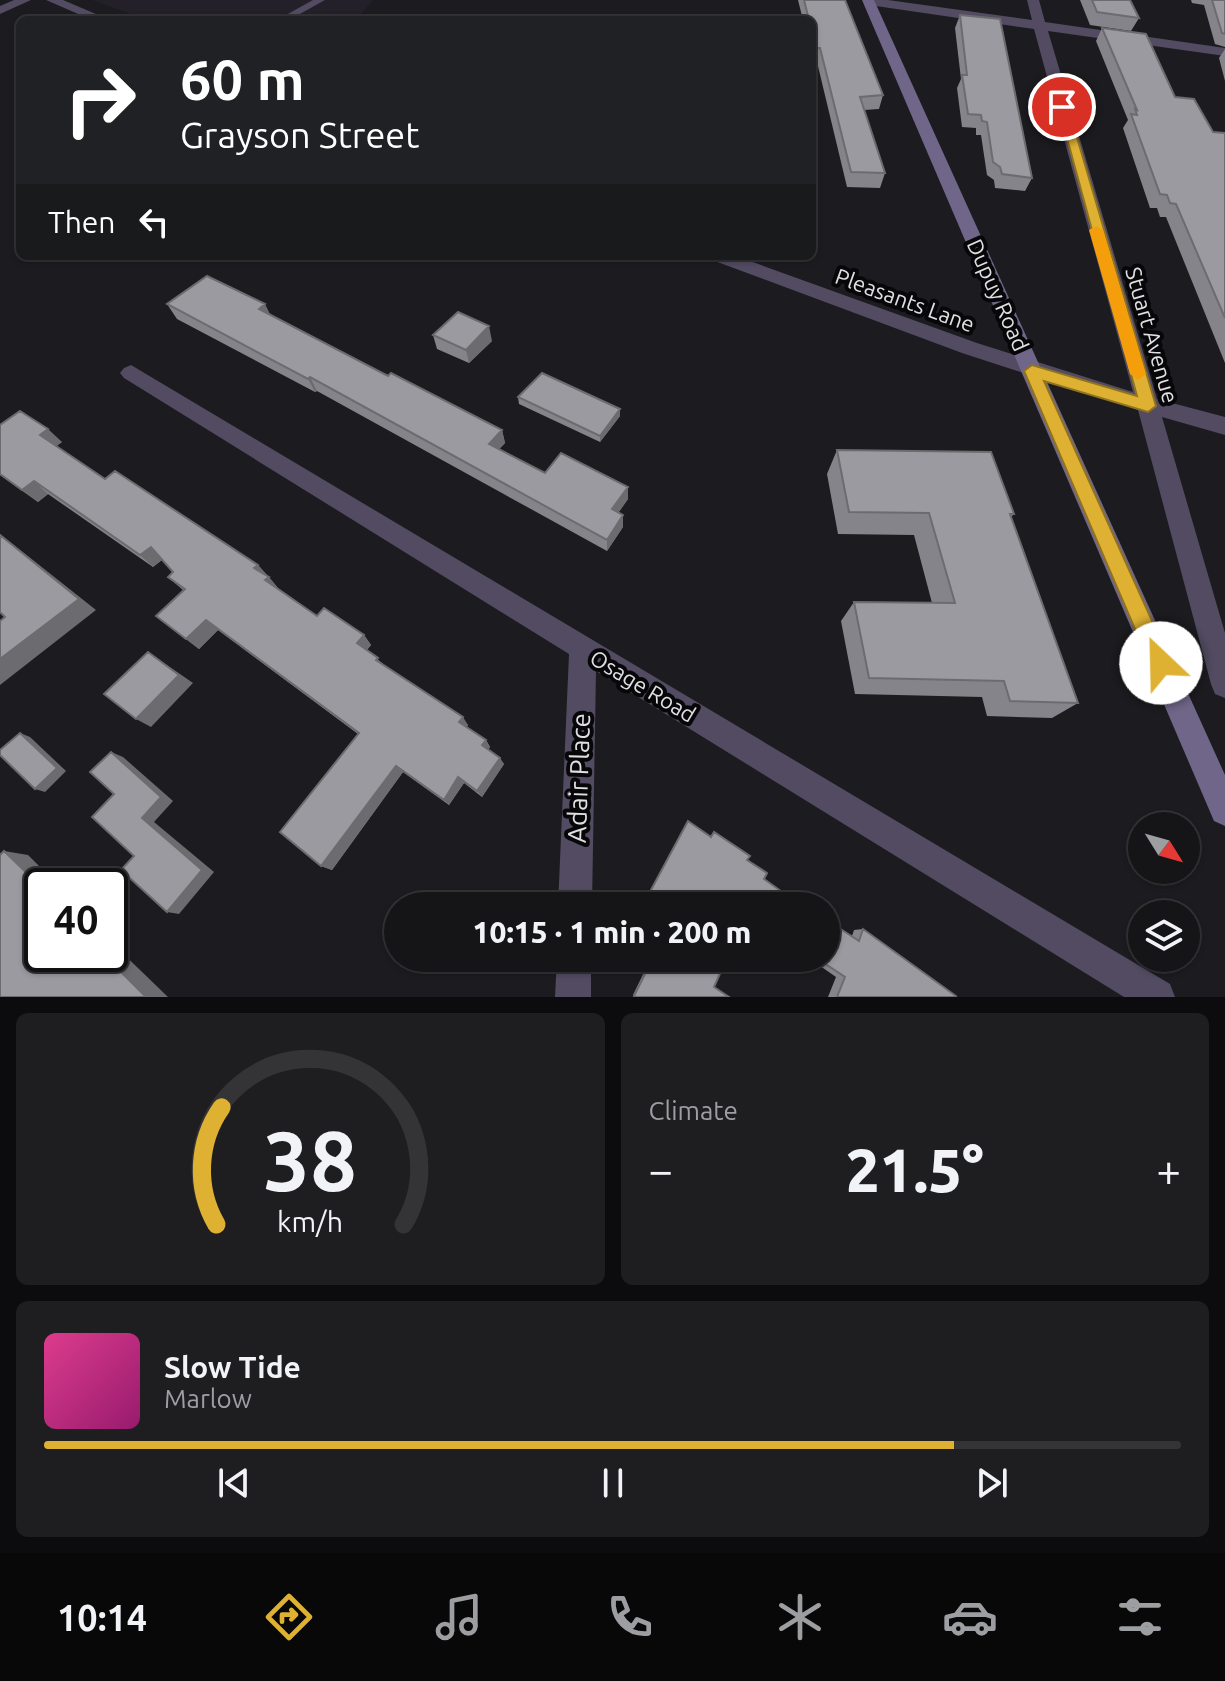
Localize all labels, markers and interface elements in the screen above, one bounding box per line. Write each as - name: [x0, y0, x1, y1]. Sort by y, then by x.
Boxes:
- icon: right: [48, 48, 152, 152]
- text: 60 m: [180, 48, 305, 111]
- pin: [1028, 73, 1096, 141]
- icon: arrive: [1040, 85, 1084, 129]
- text: Grayson Street: [180, 114, 419, 155]
- icon: left: [132, 200, 176, 244]
- text: Then: [48, 205, 116, 239]
- street label: Dupuy Road: [963, 235, 1034, 355]
- street label: Pleasants Lane: [832, 263, 978, 336]
- street label: Stuart Avenue: [1121, 264, 1184, 406]
- position arrow: [1119, 621, 1203, 705]
- street label: Osage Road: [586, 644, 700, 727]
- street label: Adair Place: [562, 713, 595, 843]
- north arrow: [1128, 812, 1200, 884]
- map controls: [1128, 812, 1200, 972]
- speed limit sign: 40: [24, 868, 128, 972]
- button: layers: [1128, 900, 1200, 972]
- text: 10:15 · 1 min · 200 m: [473, 915, 751, 949]
- text: Climate: [649, 1096, 738, 1125]
- text: 38: [263, 1113, 357, 1207]
- text: 21.5°: [846, 1136, 984, 1203]
- text: −: [649, 1145, 673, 1194]
- text: +: [1156, 1145, 1181, 1194]
- text: km/h: [277, 1205, 343, 1237]
- text: Slow Tide: [164, 1350, 301, 1384]
- text: Marlow: [164, 1384, 252, 1413]
- icon: previous: [212, 1461, 256, 1505]
- icon: pause: [591, 1461, 635, 1505]
- icon: next: [970, 1461, 1014, 1505]
- icon: directions: [261, 1589, 317, 1645]
- icon: music: [431, 1589, 487, 1645]
- icon: phone: [602, 1589, 658, 1645]
- icon: climate: [772, 1589, 828, 1645]
- icon: car: [942, 1589, 998, 1645]
- icon: filters: [1112, 1589, 1168, 1645]
- text: 10:14: [57, 1597, 147, 1638]

